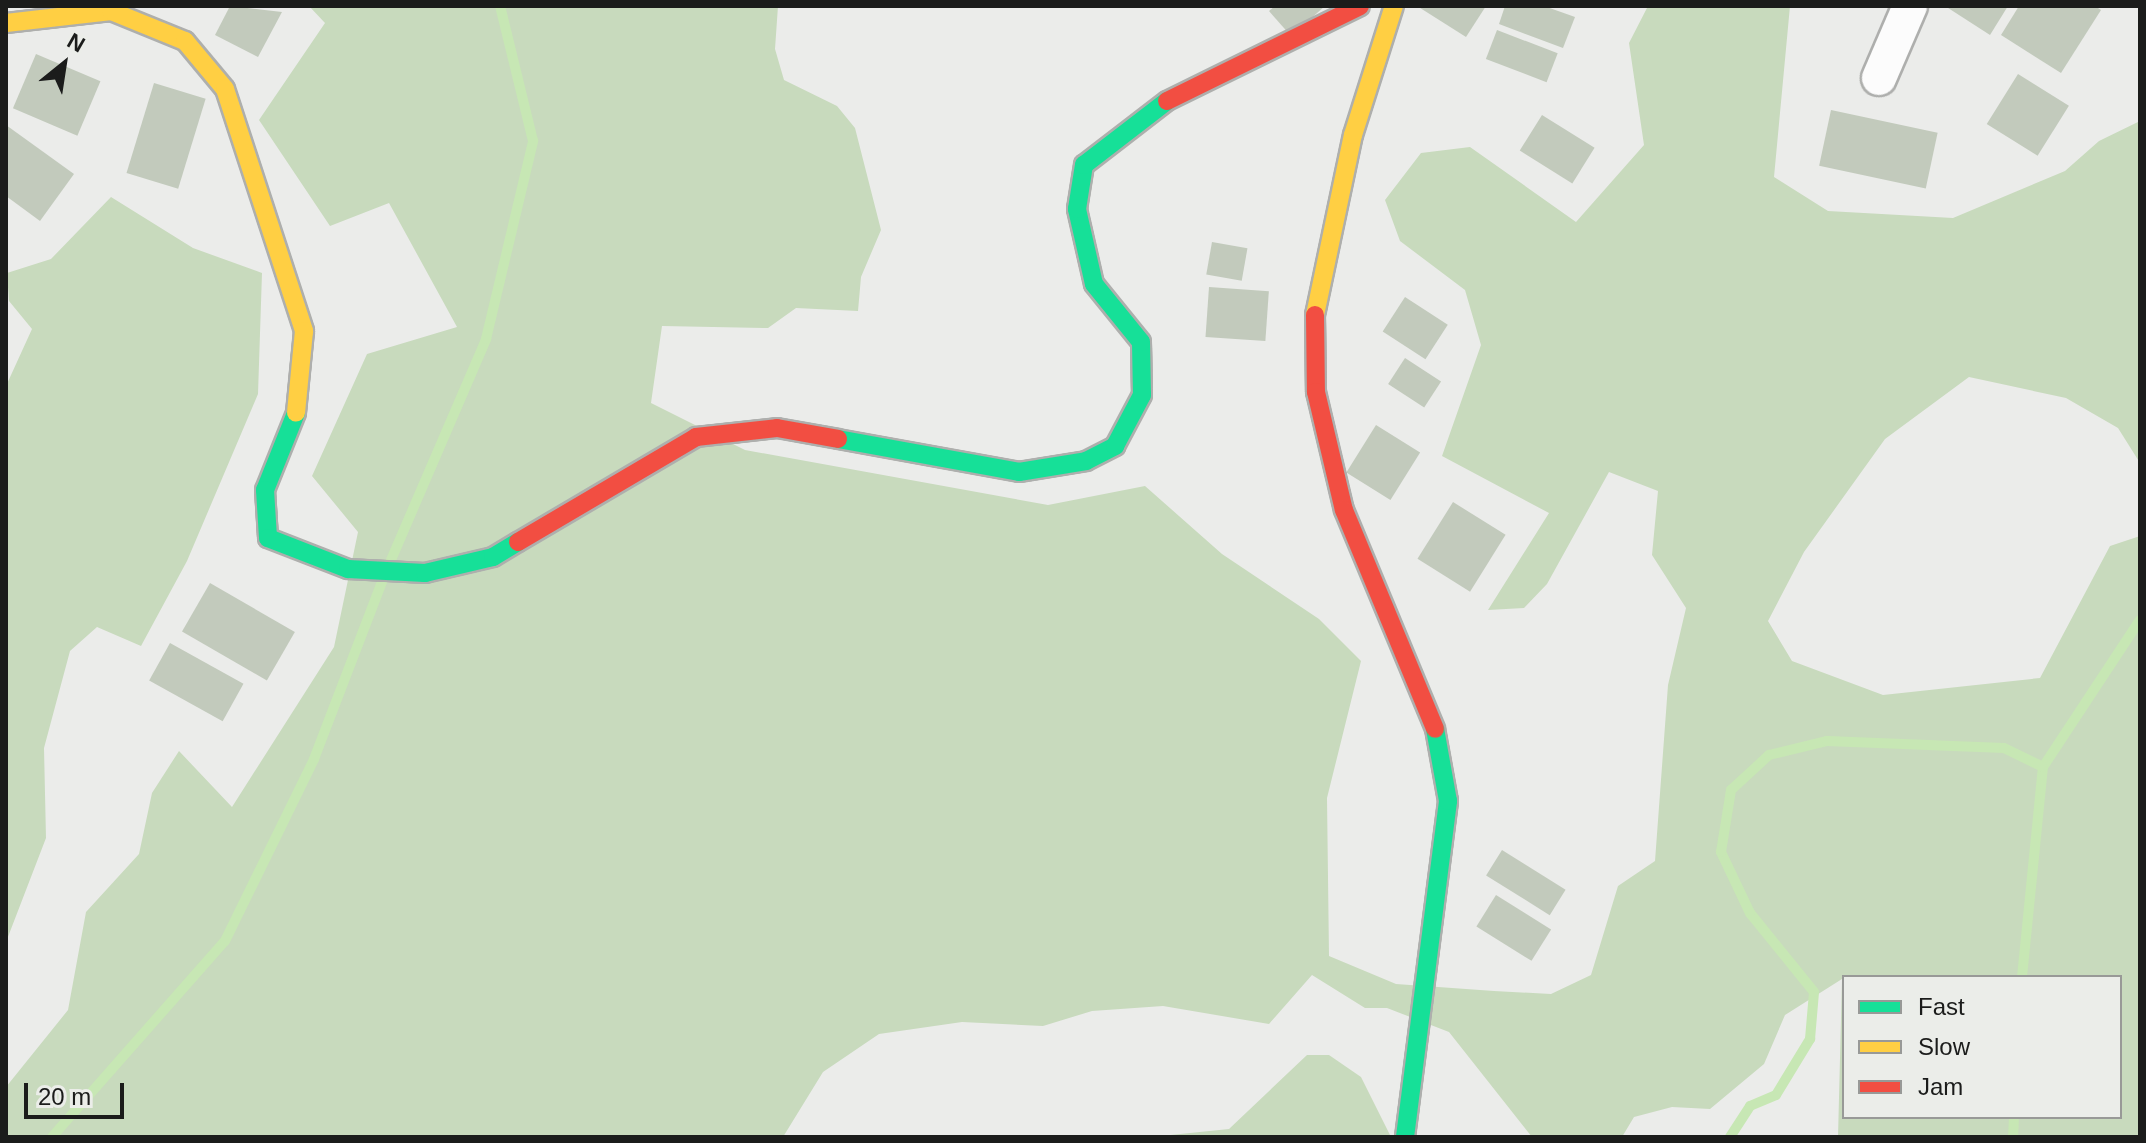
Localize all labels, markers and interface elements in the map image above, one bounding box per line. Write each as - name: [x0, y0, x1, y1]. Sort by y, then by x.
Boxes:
- north arrow: [24, 24, 104, 104]
- text: N: [63, 28, 89, 58]
- legend: [1842, 975, 2122, 1119]
- text: Fast: [1918, 993, 1965, 1020]
- text: Slow: [1918, 1033, 1970, 1060]
- scale bar: [28, 1067, 128, 1117]
- text: Jam: [1918, 1073, 1963, 1100]
- text: 20 m: [38, 1083, 91, 1110]

